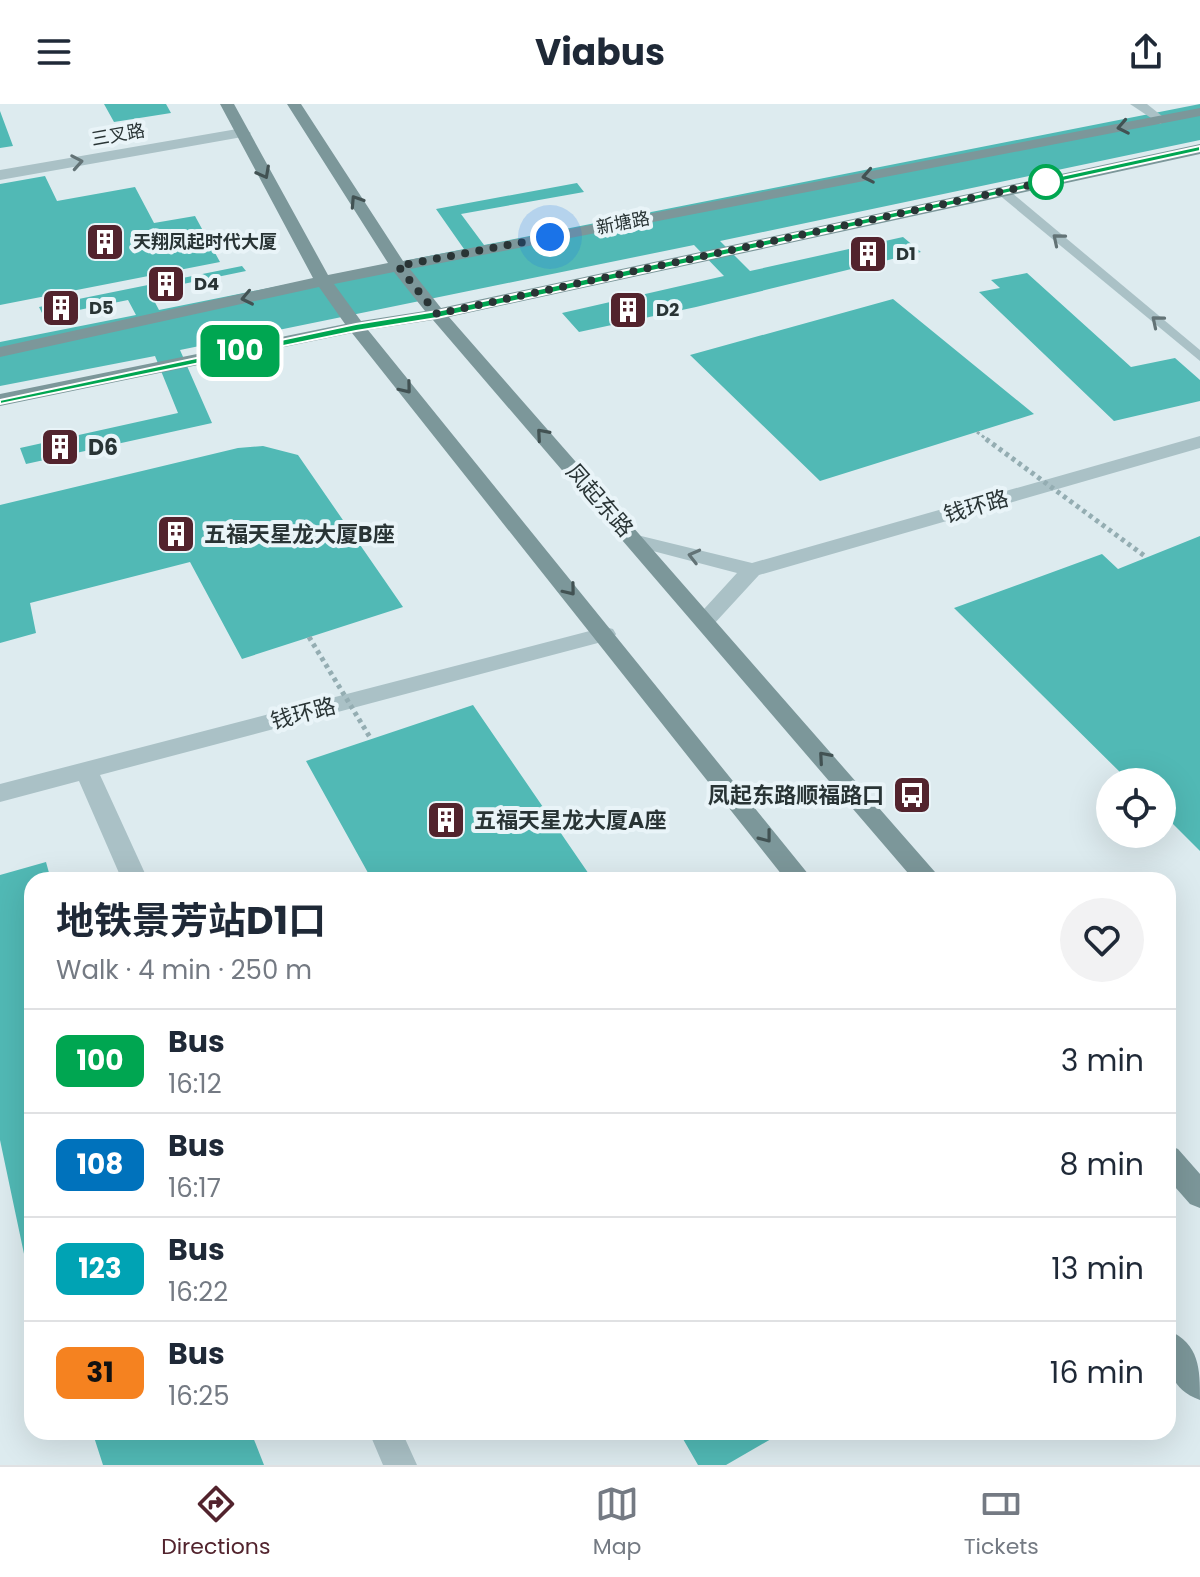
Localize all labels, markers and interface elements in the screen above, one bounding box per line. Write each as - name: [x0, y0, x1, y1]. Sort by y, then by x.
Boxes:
- text: Viabus: [535, 27, 665, 78]
- icon: menu: [32, 30, 76, 74]
- icon: share: [1124, 30, 1168, 74]
- one-way arrow: [1117, 117, 1130, 134]
- street label: 三叉路: [89, 118, 147, 152]
- one-way arrow: [70, 154, 84, 171]
- one-way arrow: [254, 164, 270, 178]
- unlabelled marker: [1029, 165, 1063, 199]
- one-way arrow: [862, 167, 875, 184]
- one-way arrow: [351, 195, 366, 209]
- street label: 新塘路: [594, 205, 652, 240]
- your location: [530, 217, 570, 257]
- building icon: 天翔凤起时代大厦: [84, 221, 126, 263]
- place label: 天翔凤起时代大厦: [133, 229, 277, 254]
- building icon: D1: [847, 233, 889, 275]
- one-way arrow: [1053, 234, 1067, 249]
- place label: D1: [896, 241, 916, 266]
- building icon: D4: [145, 263, 187, 305]
- place label: D4: [194, 271, 219, 296]
- building icon: D5: [40, 287, 82, 329]
- one-way arrow: [241, 289, 255, 306]
- building icon: D2: [607, 289, 649, 331]
- place label: D5: [89, 295, 114, 320]
- place label: D2: [656, 297, 679, 322]
- one-way arrow: [1152, 316, 1166, 331]
- line badge: 100: [194, 325, 286, 377]
- text: 100: [216, 331, 264, 370]
- one-way arrow: [396, 379, 410, 394]
- building icon: D6: [39, 426, 81, 468]
- one-way arrow: [538, 429, 552, 444]
- place label: D6: [88, 432, 118, 463]
- street label: 凤起东路: [559, 457, 640, 544]
- street label: 钱环路: [940, 482, 1012, 530]
- building icon: 五福天星龙大厦B座: [155, 513, 197, 555]
- place label: 五福天星龙大厦B座: [204, 519, 395, 550]
- one-way arrow: [688, 548, 702, 565]
- one-way arrow: [560, 580, 575, 595]
- street label: 钱环路: [267, 690, 339, 737]
- one-way arrow: [819, 752, 833, 767]
- map controls: [1096, 768, 1176, 848]
- button: locate: [1096, 768, 1176, 848]
- bus stop icon: 凤起东路顺福路口: [891, 774, 933, 816]
- place label: 凤起东路顺福路口: [708, 780, 884, 811]
- building icon: 五福天星龙大厦A座: [425, 799, 467, 841]
- place label: 五福天星龙大厦A座: [474, 805, 666, 836]
- one-way arrow: [757, 828, 771, 843]
- text: 地铁景芳站D1口: [56, 894, 326, 947]
- button: heart: [1060, 898, 1144, 982]
- text: Walk · 4 min · 250 m: [56, 952, 312, 988]
- text: Bus: [168, 1020, 225, 1063]
- text: 3 min: [1061, 1039, 1144, 1082]
- text: 100: [76, 1041, 124, 1080]
- text: 16:12: [168, 1066, 222, 1102]
- text: Bus: [168, 1124, 225, 1167]
- text: 8 min: [1060, 1143, 1144, 1186]
- text: 108: [77, 1145, 123, 1184]
- text: 16:17: [168, 1170, 221, 1206]
- text: Bus: [168, 1228, 225, 1271]
- text: 13 min: [1051, 1247, 1144, 1290]
- text: 123: [78, 1249, 122, 1288]
- text: 16:22: [168, 1274, 228, 1310]
- text: Bus: [168, 1332, 225, 1375]
- text: 16 min: [1050, 1351, 1144, 1394]
- text: 31: [86, 1353, 114, 1392]
- text: 16:25: [168, 1378, 230, 1414]
- tab: Directions: [161, 1482, 270, 1563]
- tab: Map: [593, 1482, 641, 1563]
- tab: Tickets: [964, 1482, 1039, 1563]

